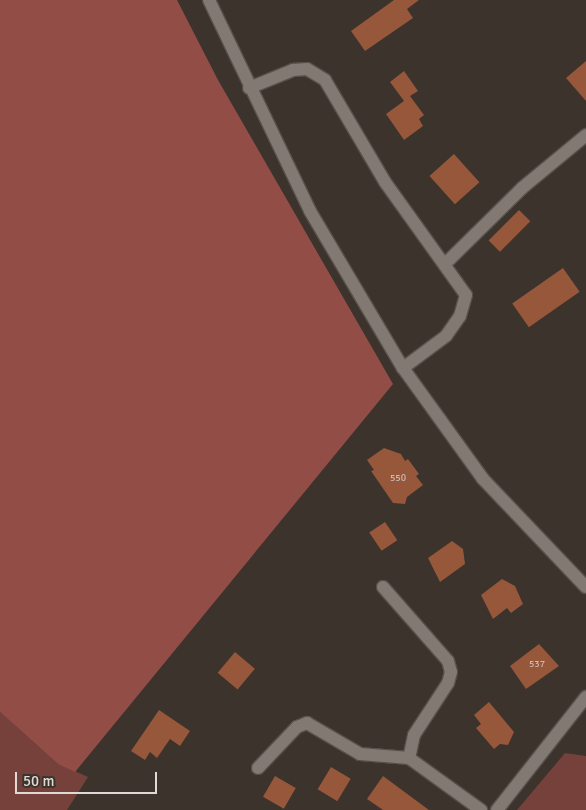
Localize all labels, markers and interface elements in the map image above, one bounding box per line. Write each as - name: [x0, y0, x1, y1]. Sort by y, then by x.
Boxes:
- house number: 550: [390, 473, 406, 485]
- house number: 537: [529, 659, 545, 671]
- scale bar: [18, 762, 160, 794]
- text: 50 m: [23, 772, 54, 790]

